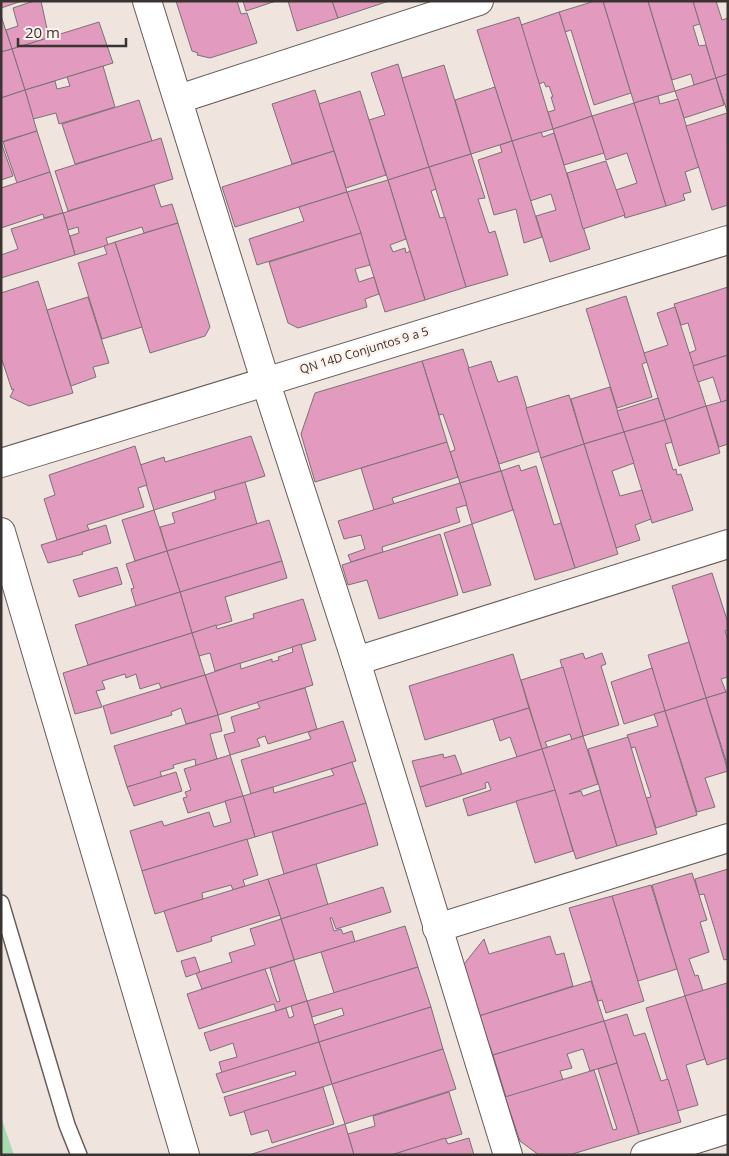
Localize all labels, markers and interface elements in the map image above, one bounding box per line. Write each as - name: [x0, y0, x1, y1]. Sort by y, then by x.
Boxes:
- scale bar: [18, 15, 125, 47]
- text: 20 m: [25, 22, 60, 42]
- street label: QN 14D Conjuntos 9 a 5: [298, 322, 431, 378]

